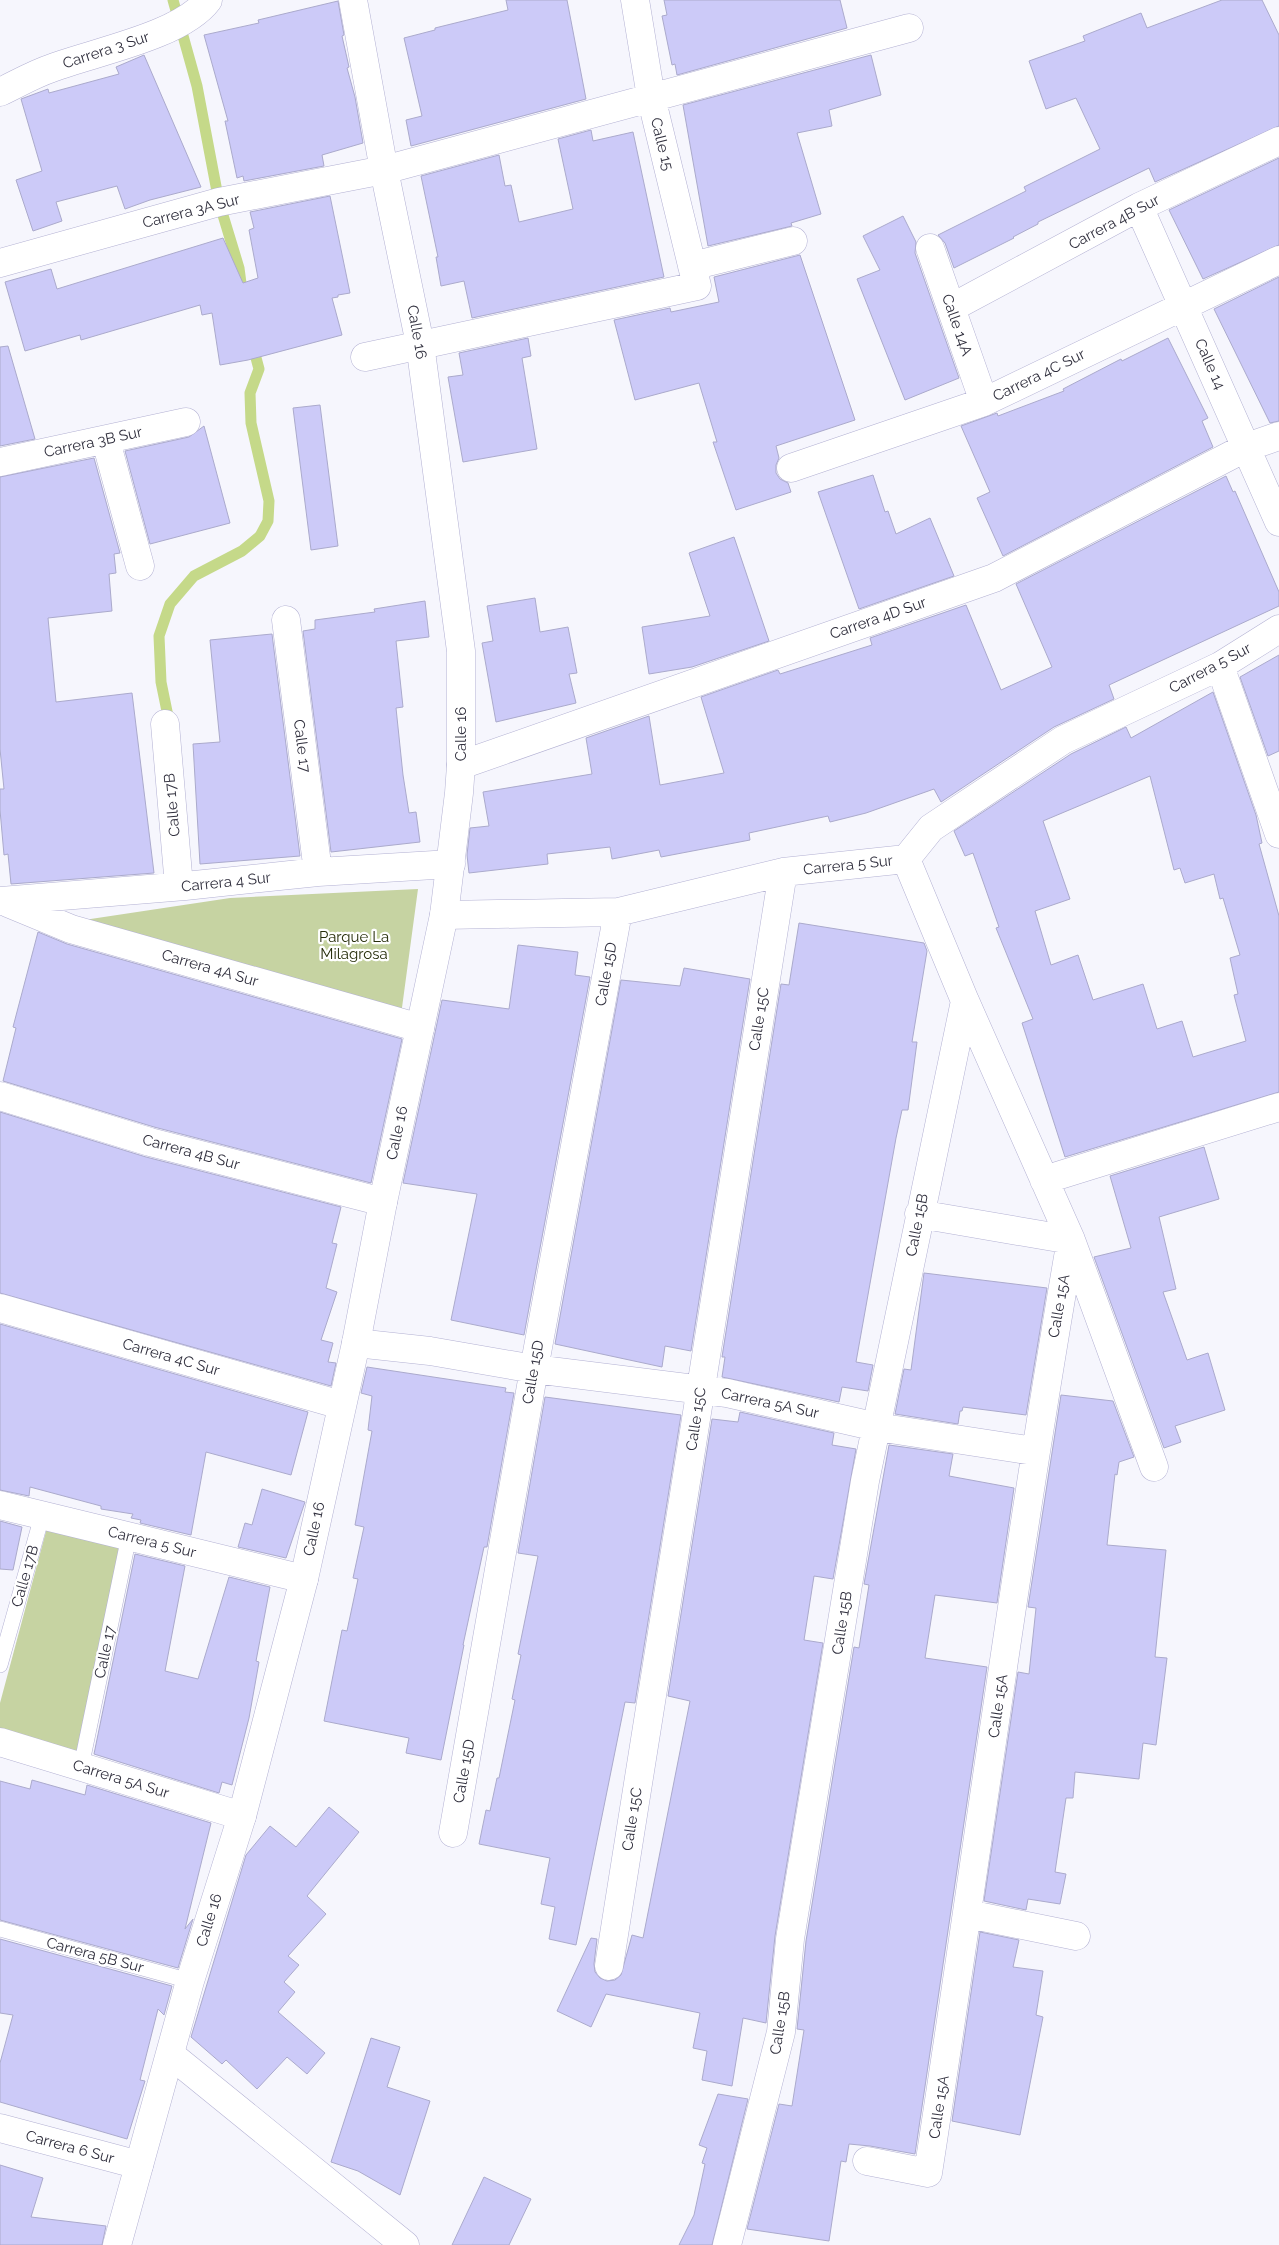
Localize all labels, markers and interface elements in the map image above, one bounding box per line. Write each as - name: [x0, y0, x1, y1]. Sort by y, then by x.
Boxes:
- street label: Carrera 3 Sur: [60, 27, 152, 72]
- street label: Calle 15: [647, 116, 677, 172]
- street label: Carrera 3A Sur: [141, 190, 242, 232]
- street label: Carrera 4B Sur: [1066, 190, 1163, 253]
- street label: Calle 14A: [938, 292, 976, 358]
- street label: Calle 16: [403, 303, 431, 361]
- street label: Calle 14: [1191, 336, 1229, 392]
- street label: Carrera 4C Sur: [990, 345, 1089, 405]
- street label: Carrera 3B Sur: [42, 423, 144, 461]
- street label: Carrera 4D Sur: [827, 593, 929, 643]
- street label: Carrera 5 Sur: [1166, 639, 1255, 697]
- street label: Calle 16: [452, 707, 470, 761]
- street label: Calle 17: [290, 718, 314, 774]
- street label: Calle 17B: [160, 773, 184, 837]
- street label: Carrera 5 Sur: [802, 851, 894, 879]
- street label: Carrera 4 Sur: [180, 868, 272, 896]
- park label: Parque La Milagrosa: [319, 928, 389, 963]
- street label: Calle 15D: [592, 940, 621, 1007]
- street label: Carrera 4A Sur: [160, 946, 261, 991]
- street label: Calle 15C: [745, 986, 773, 1052]
- street label: Calle 16: [383, 1104, 411, 1162]
- street label: Carrera 4B Sur: [140, 1130, 242, 1174]
- street label: Calle 15B: [902, 1192, 932, 1258]
- street label: Calle 15A: [1045, 1273, 1073, 1339]
- street label: Carrera 4C Sur: [120, 1335, 222, 1380]
- street label: Calle 15D: [519, 1338, 548, 1405]
- street label: Carrera 5A Sur: [719, 1384, 821, 1422]
- street label: Calle 15C: [682, 1386, 710, 1452]
- street label: Calle 16: [300, 1500, 328, 1558]
- street label: Carrera 5 Sur: [106, 1522, 199, 1562]
- street label: Calle 17B: [8, 1543, 42, 1609]
- street label: Calle 15B: [828, 1590, 856, 1656]
- street label: Calle 17: [91, 1624, 119, 1680]
- street label: Calle 15A: [985, 1673, 1011, 1739]
- street label: Calle 15D: [450, 1737, 479, 1804]
- street label: Carrera 5A Sur: [71, 1756, 172, 1802]
- street label: Calle 15C: [618, 1786, 646, 1852]
- street label: Calle 16: [192, 1891, 226, 1949]
- street label: Carrera 5B Sur: [44, 1933, 146, 1977]
- street label: Calle 15B: [766, 1990, 794, 2056]
- street label: Calle 15A: [925, 2074, 953, 2140]
- street label: Carrera 6 Sur: [24, 2127, 117, 2168]

